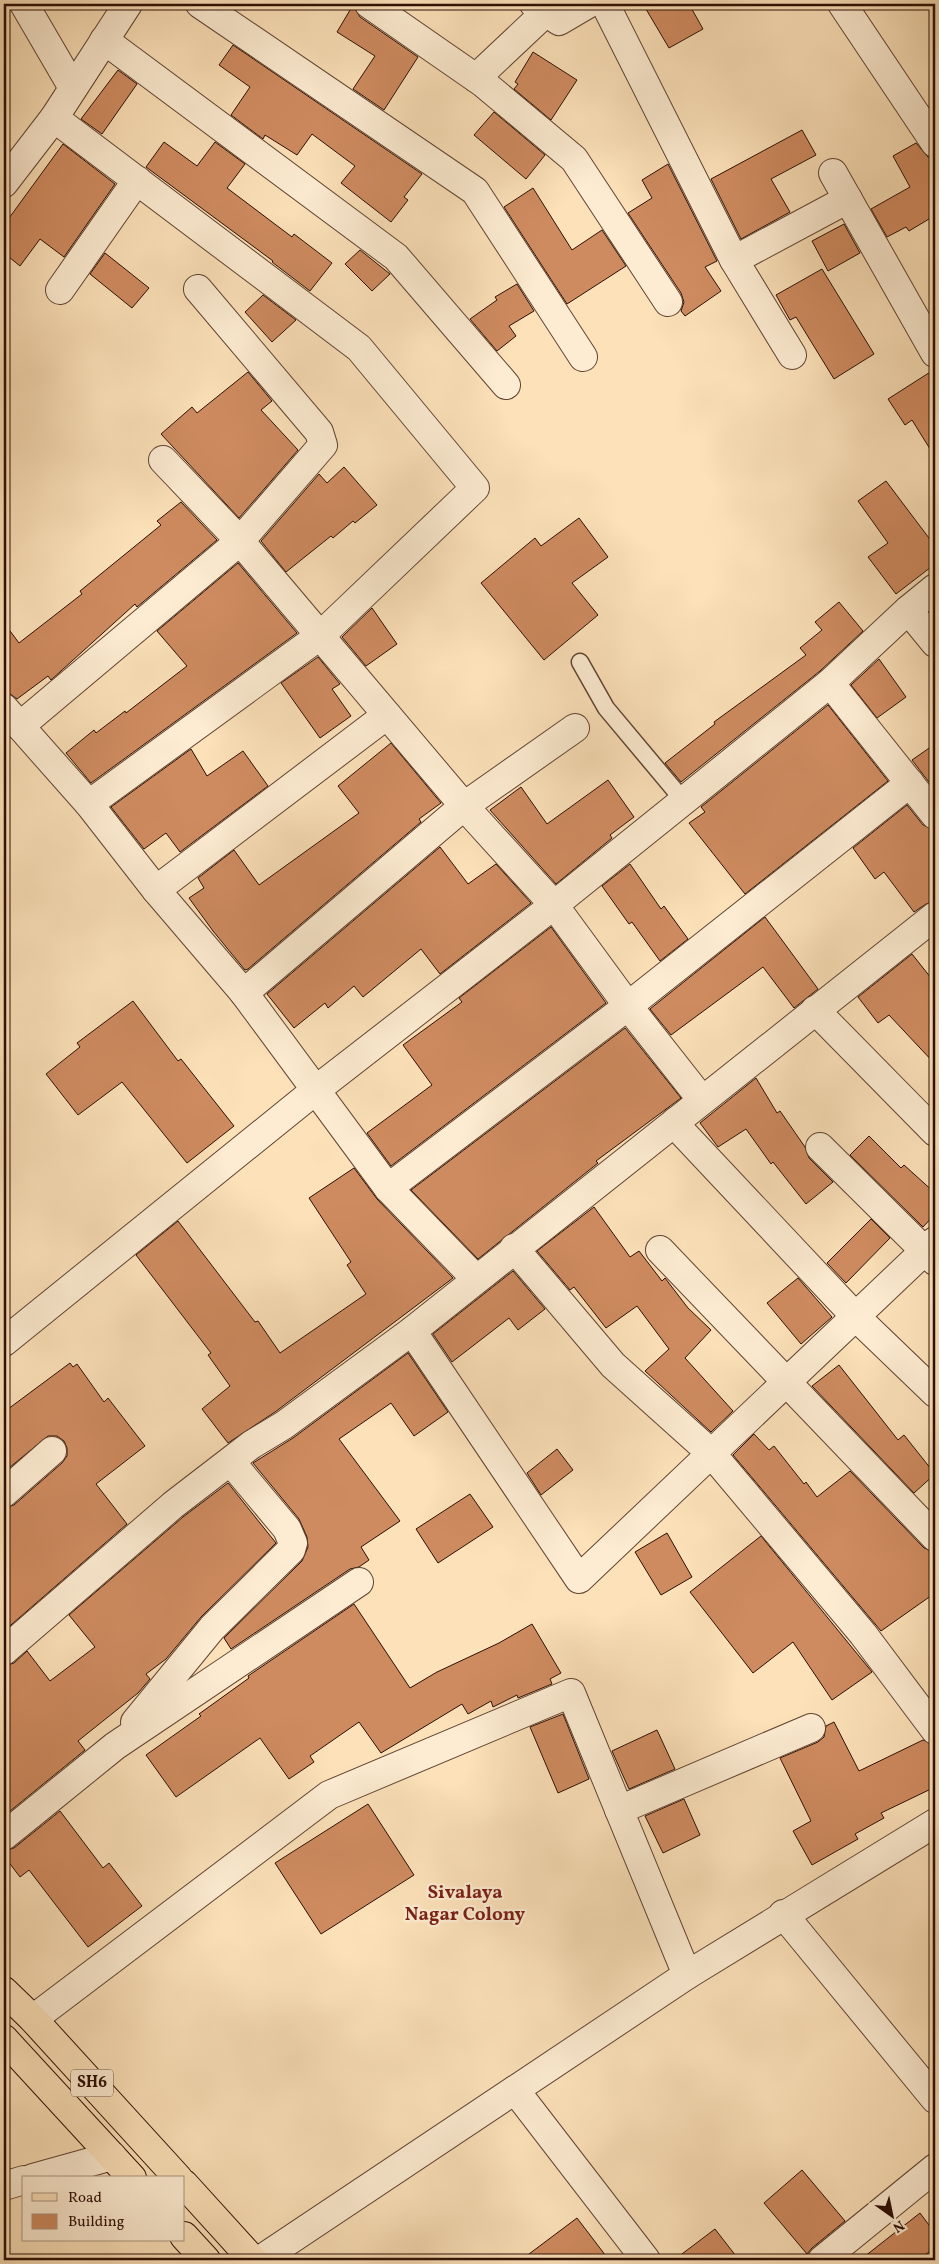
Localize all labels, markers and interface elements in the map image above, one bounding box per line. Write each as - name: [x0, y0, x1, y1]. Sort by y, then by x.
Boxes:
- district label: Sivalaya Nagar Colony: [405, 1880, 526, 1928]
- road number: SH6: [71, 2070, 113, 2096]
- legend: [22, 2176, 185, 2242]
- text: Road: [68, 2188, 102, 2209]
- north arrow: [866, 2192, 916, 2242]
- text: Building: [68, 2212, 125, 2233]
- text: N: [889, 2215, 908, 2236]

